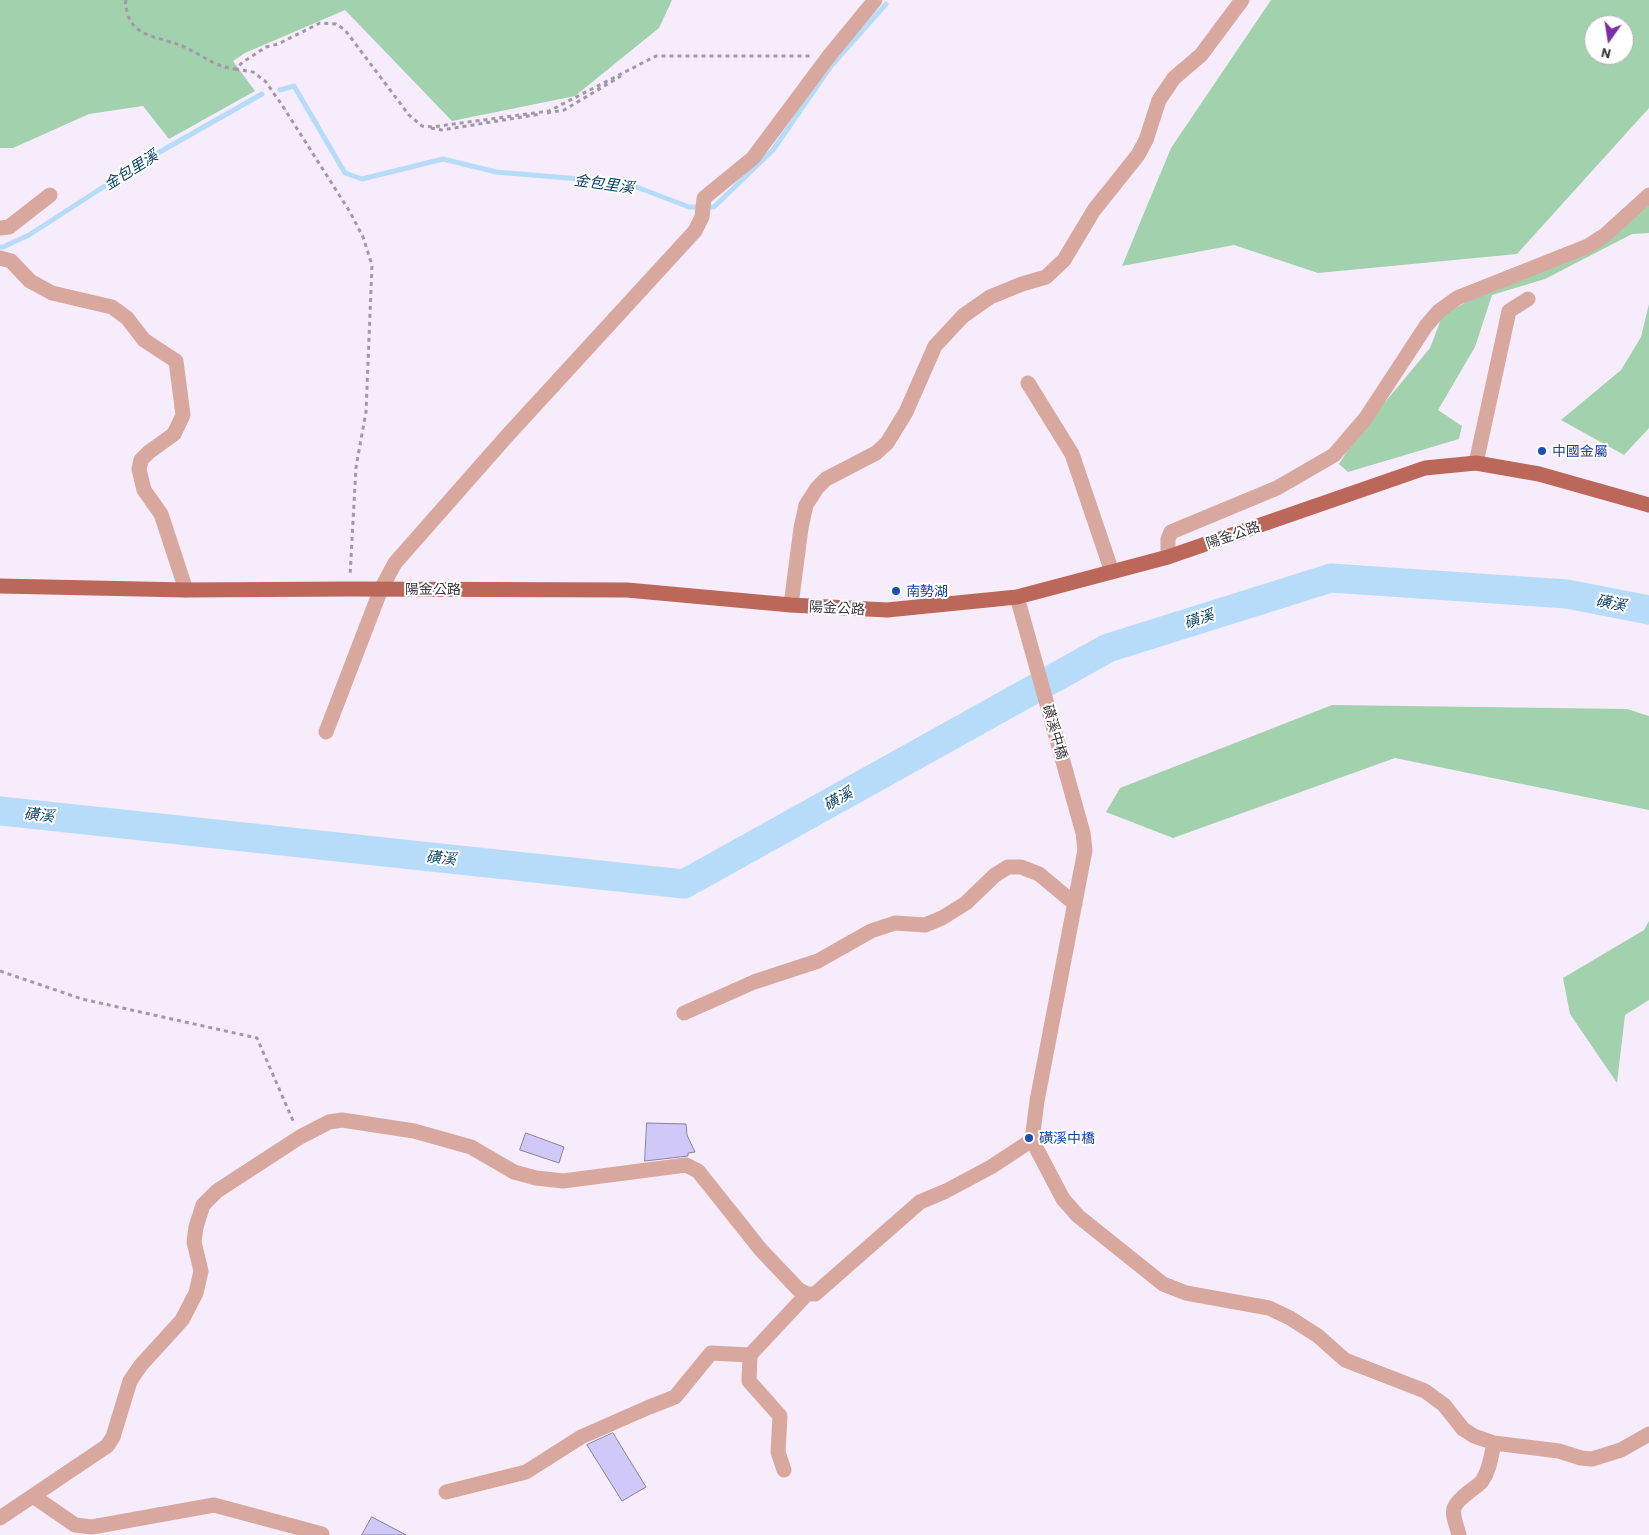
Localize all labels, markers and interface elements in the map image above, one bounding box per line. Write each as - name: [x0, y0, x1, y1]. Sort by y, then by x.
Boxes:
- north arrow: [1584, 15, 1634, 65]
- text: N: [1599, 45, 1612, 63]
- water label: 金包里溪: [101, 146, 161, 194]
- water label: 金包里溪: [573, 171, 635, 197]
- place label: 中國金屬: [1552, 443, 1608, 459]
- marker: 中國金屬: [1536, 445, 1548, 457]
- street label: 陽金公路: [1204, 518, 1262, 552]
- street label: 陽金公路: [405, 581, 461, 597]
- place label: 南勢湖: [906, 583, 948, 599]
- marker: 南勢湖: [890, 585, 902, 597]
- water label: 磺溪: [1595, 591, 1627, 615]
- street label: 陽金公路: [809, 598, 865, 618]
- water label: 磺溪: [1182, 606, 1216, 632]
- street label: 磺溪中橋: [1039, 703, 1071, 761]
- water label: 磺溪: [821, 784, 855, 814]
- water label: 磺溪: [23, 804, 55, 826]
- water label: 磺溪: [425, 847, 457, 869]
- place label: 磺溪中橋: [1039, 1130, 1095, 1146]
- marker: 磺溪中橋: [1023, 1132, 1035, 1144]

